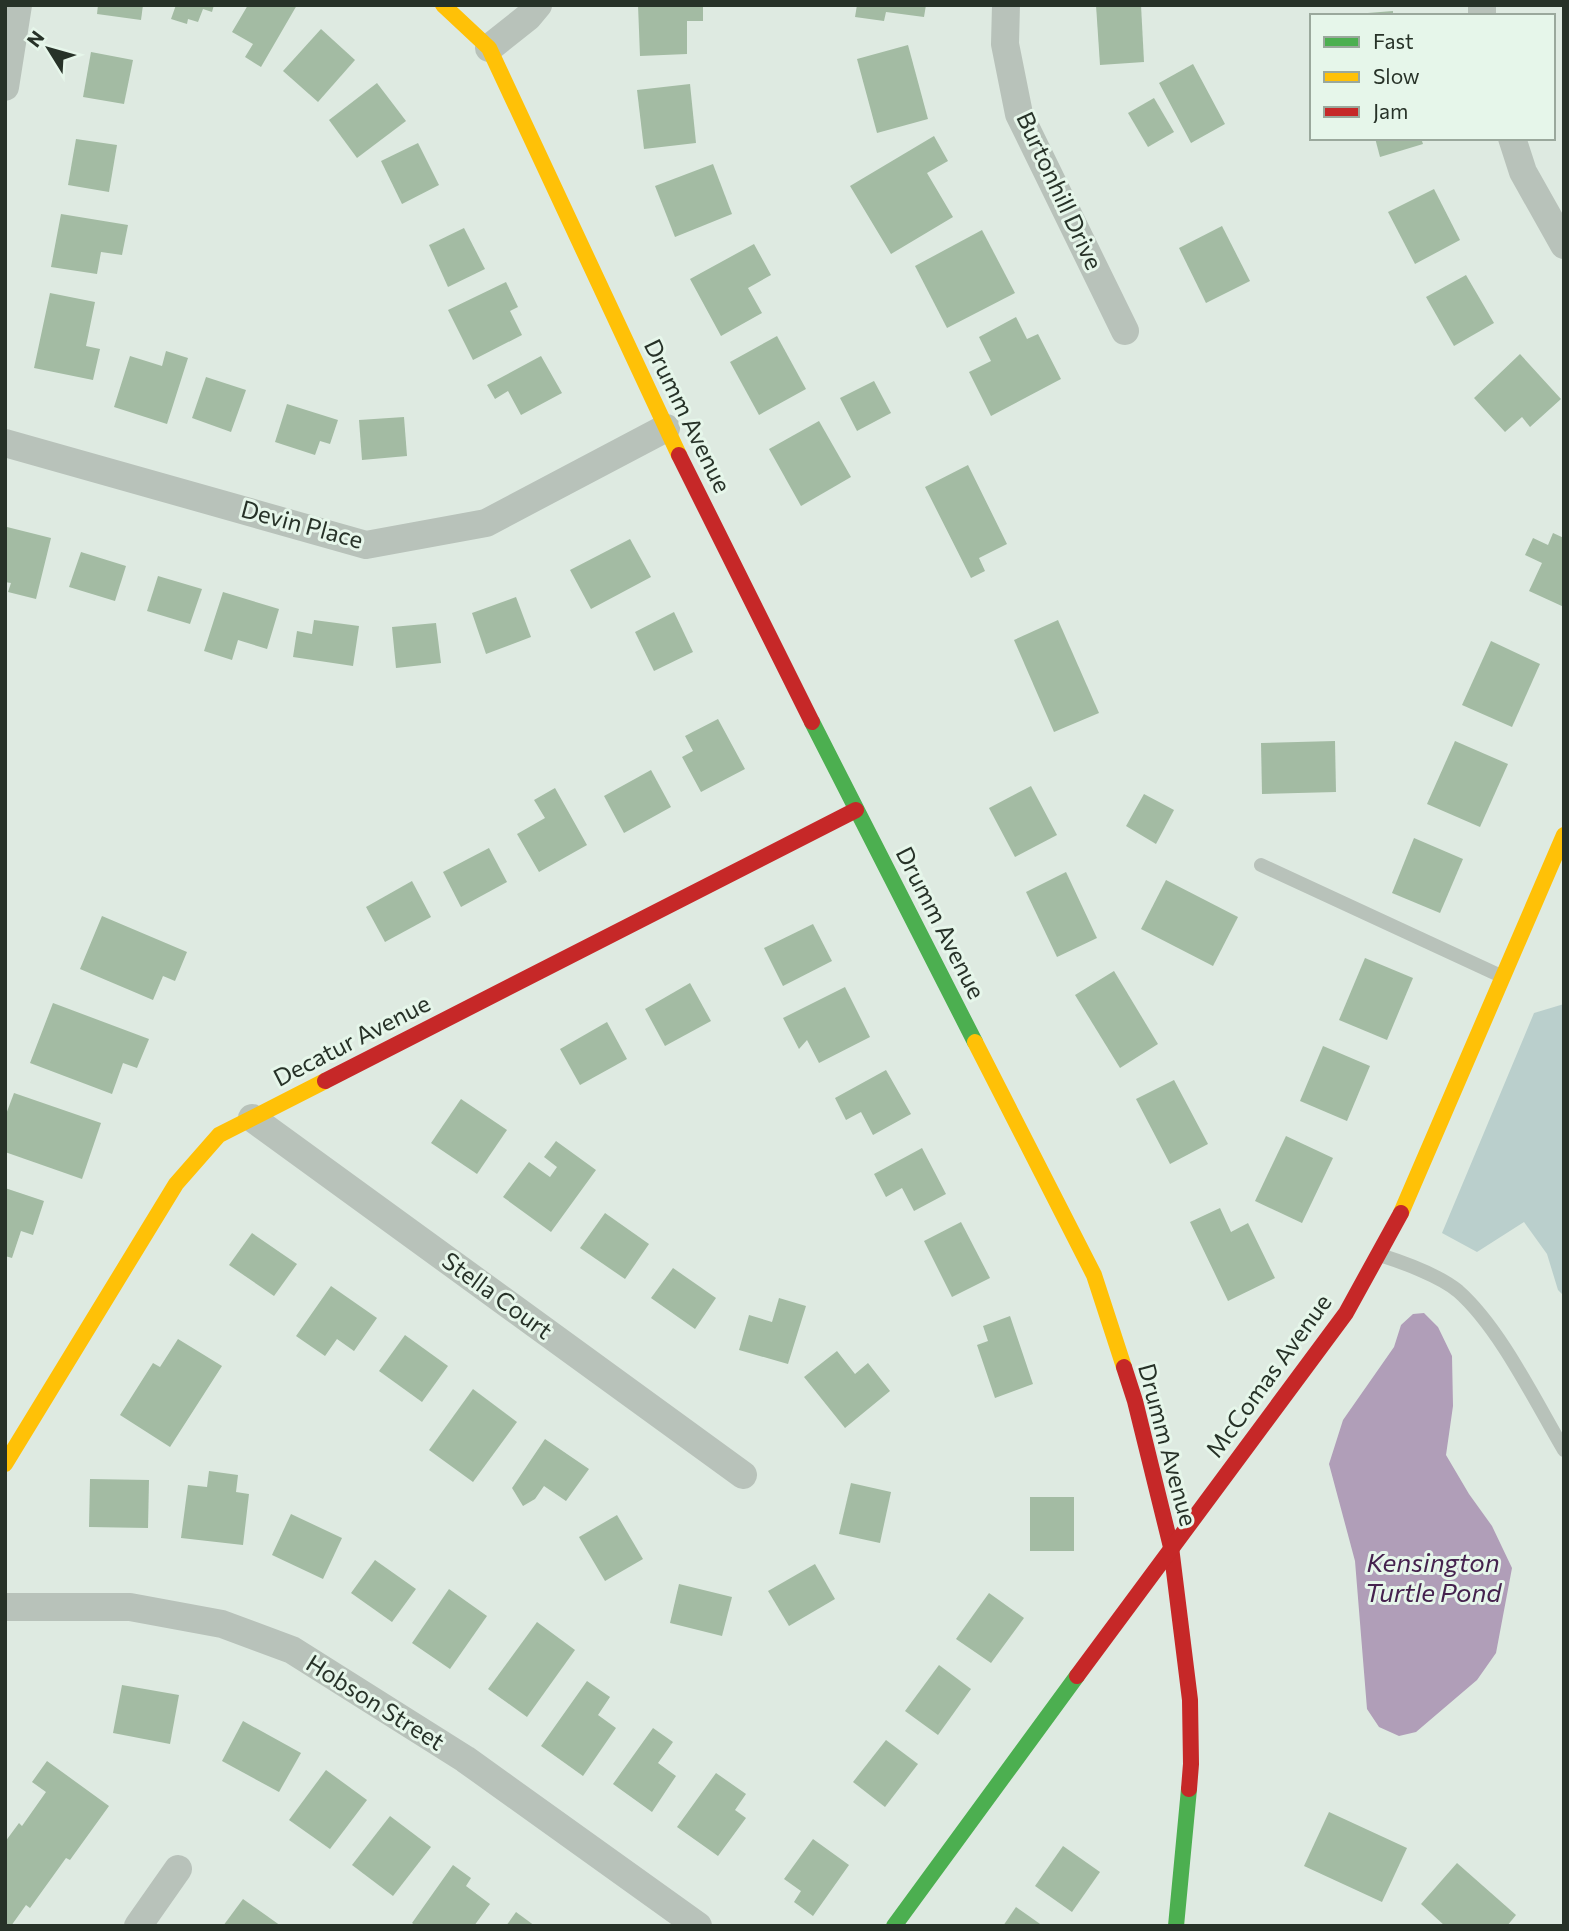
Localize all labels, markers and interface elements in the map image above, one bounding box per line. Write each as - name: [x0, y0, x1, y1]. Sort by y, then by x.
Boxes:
- north arrow: [14, 14, 84, 84]
- legend: [1310, 14, 1555, 140]
- text: N: [22, 26, 49, 51]
- text: Fast: [1373, 28, 1414, 53]
- text: Slow: [1373, 63, 1420, 88]
- text: Jam: [1373, 98, 1408, 123]
- street label: Burtonhill Drive: [1011, 107, 1110, 274]
- street label: Drumm Avenue: [639, 334, 738, 497]
- street label: Devin Place: [238, 493, 367, 554]
- street label: Drumm Avenue: [890, 841, 992, 1003]
- street label: Decatur Avenue: [268, 988, 435, 1092]
- street label: Stella Court: [437, 1245, 559, 1345]
- street label: McComas Avenue: [1199, 1288, 1337, 1462]
- street label: Drumm Avenue: [1133, 1360, 1204, 1529]
- water label: Kensington Turtle Pond: [1365, 1546, 1502, 1607]
- street label: Hobson Street: [301, 1648, 450, 1756]

